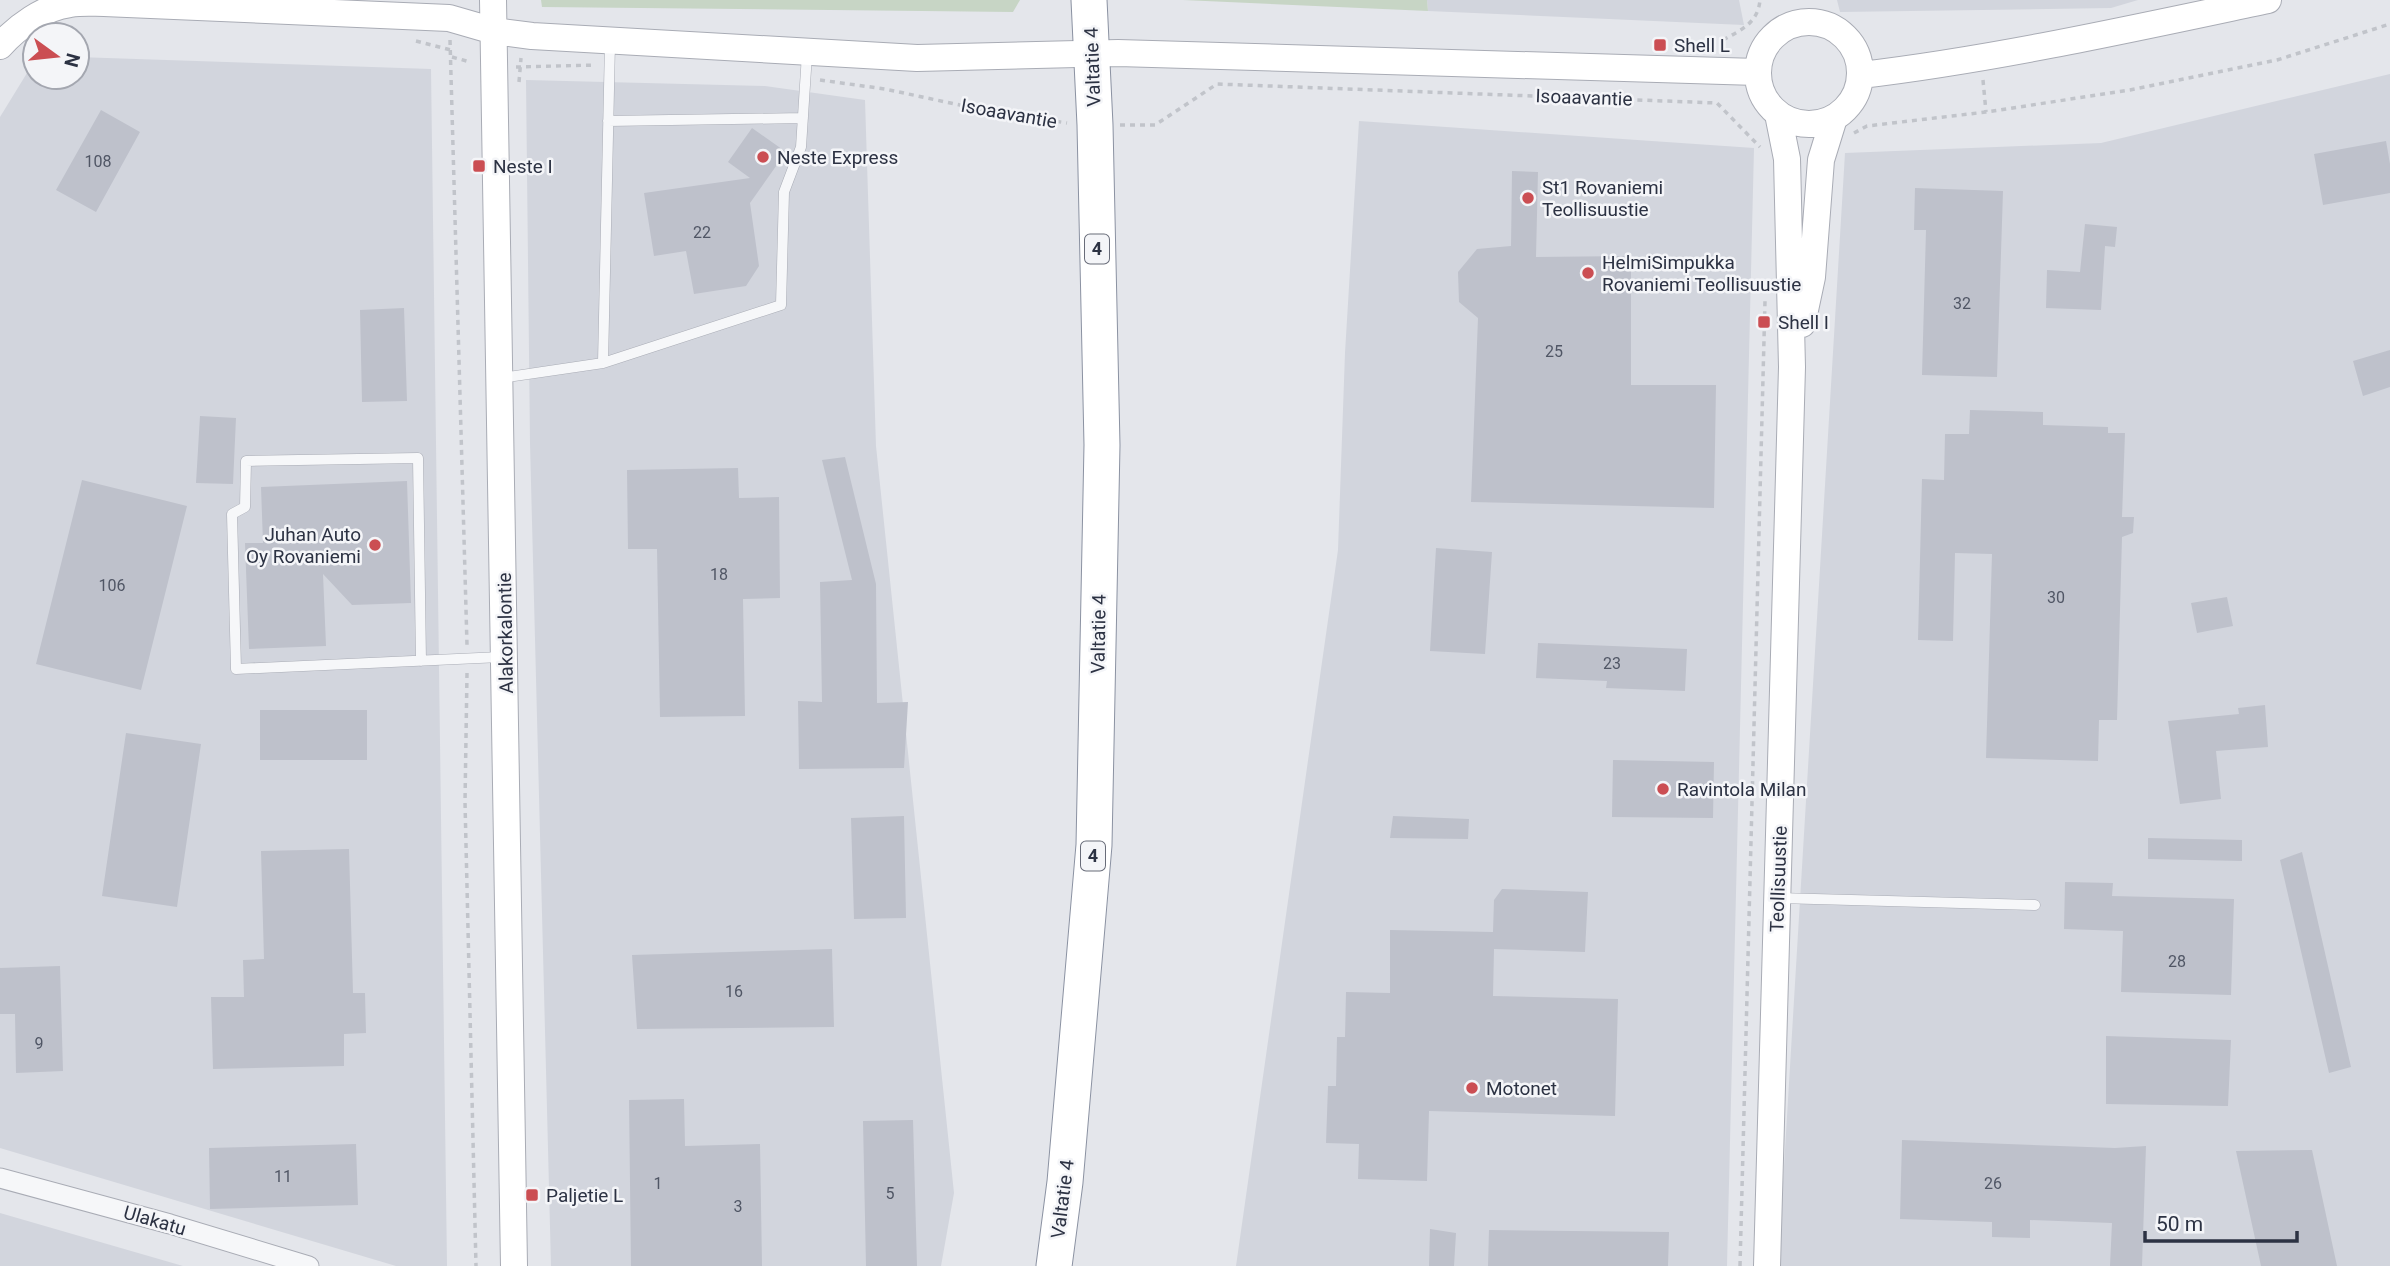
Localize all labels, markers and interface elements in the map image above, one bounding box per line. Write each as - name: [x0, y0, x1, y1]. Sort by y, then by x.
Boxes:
- north arrow: [21, 21, 91, 91]
- street label: Valtatie 4: [1080, 27, 1105, 107]
- place label: Shell L: [1674, 34, 1730, 57]
- marker: Shell L: [1652, 37, 1668, 53]
- text: N: [59, 51, 85, 70]
- street label: Isoaavantie: [1535, 84, 1633, 111]
- street label: Isoaavantie: [959, 94, 1059, 133]
- place label: Neste Express: [777, 146, 898, 169]
- marker: Neste Express: [755, 149, 771, 165]
- house number: 108: [85, 152, 111, 171]
- place label: Neste I: [493, 155, 553, 178]
- marker: Neste I: [471, 158, 487, 174]
- place label: St1 Rovaniemi Teollisuustie: [1542, 176, 1663, 221]
- marker: St1 Rovaniemi Teollisuustie: [1520, 190, 1536, 206]
- house number: 22: [693, 223, 711, 242]
- road number: 4: [1085, 234, 1109, 264]
- place label: HelmiSimpukka Rovaniemi Teollisuustie: [1602, 251, 1801, 296]
- marker: HelmiSimpukka Rovaniemi Teollisuustie: [1580, 265, 1596, 281]
- house number: 32: [1953, 294, 1971, 313]
- place label: Shell I: [1778, 311, 1829, 334]
- marker: Shell I: [1756, 314, 1772, 330]
- house number: 25: [1545, 342, 1563, 361]
- place label: Juhan Auto Oy Rovaniemi: [246, 523, 361, 568]
- marker: Juhan Auto Oy Rovaniemi: [367, 537, 383, 553]
- house number: 18: [710, 565, 728, 584]
- street label: Alakorkalontie: [493, 572, 518, 694]
- house number: 106: [99, 576, 125, 595]
- house number: 30: [2047, 588, 2065, 607]
- street label: Valtatie 4: [1086, 594, 1111, 674]
- house number: 23: [1603, 654, 1621, 673]
- place label: Ravintola Milan: [1677, 778, 1806, 801]
- marker: Ravintola Milan: [1655, 781, 1671, 797]
- street label: Teollisuustie: [1765, 825, 1792, 933]
- road number: 4: [1081, 842, 1105, 870]
- house number: 28: [2168, 952, 2186, 971]
- house number: 16: [725, 982, 743, 1001]
- house number: 9: [35, 1034, 44, 1053]
- place label: Motonet: [1486, 1077, 1557, 1100]
- marker: Motonet: [1464, 1080, 1480, 1096]
- street label: Valtatie 4: [1046, 1158, 1079, 1240]
- house number: 11: [274, 1167, 292, 1186]
- house number: 1: [654, 1174, 663, 1193]
- house number: 26: [1984, 1174, 2002, 1193]
- place label: Paljetie L: [546, 1184, 623, 1207]
- house number: 5: [886, 1184, 895, 1203]
- marker: Paljetie L: [524, 1187, 540, 1203]
- house number: 3: [734, 1197, 743, 1216]
- scale bar: [2145, 1200, 2297, 1244]
- street label: Ulakatu: [121, 1201, 189, 1240]
- text: 50 m: [2156, 1212, 2203, 1236]

